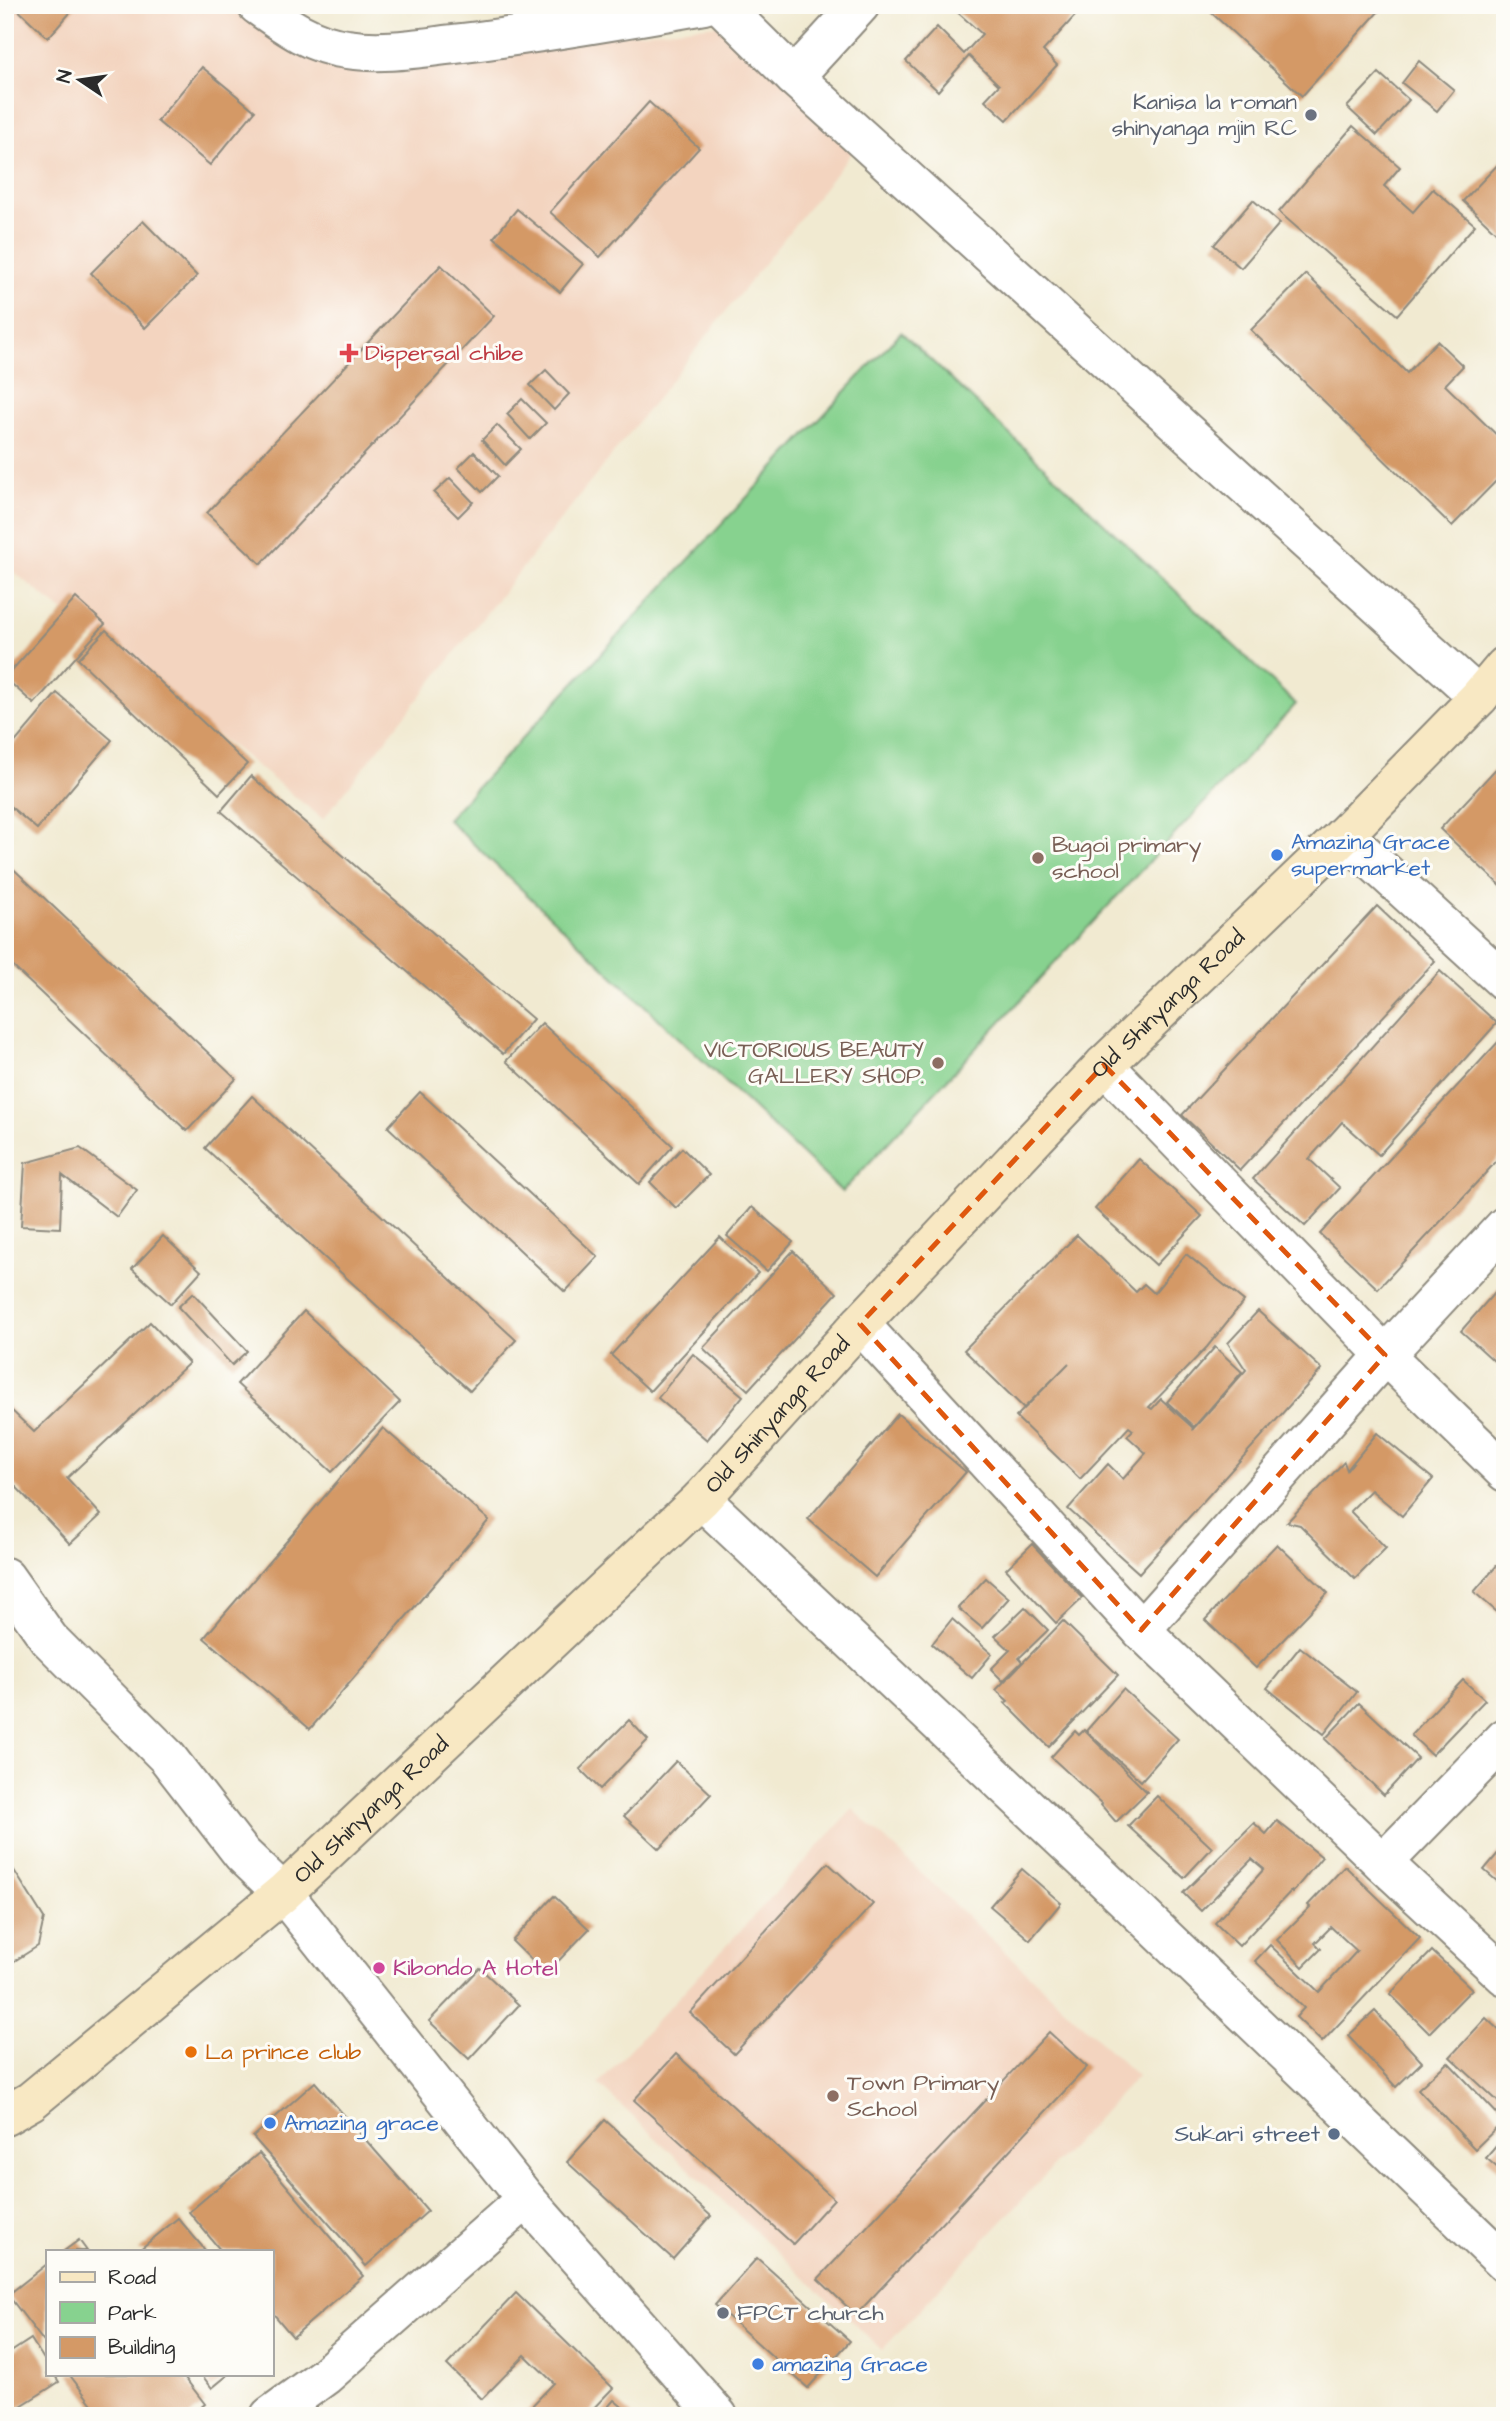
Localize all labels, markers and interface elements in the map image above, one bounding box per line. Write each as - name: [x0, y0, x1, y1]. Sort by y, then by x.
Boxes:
- north arrow: [46, 46, 116, 116]
- text: N: [50, 68, 79, 85]
- place label: Kanisa la roman shinyanga mjin RC: [1112, 86, 1297, 145]
- marker: Kanisa la roman shinyanga mjin RC: [1303, 107, 1319, 123]
- place label: Dispersal chibe: [365, 337, 524, 369]
- marker: Dispersal chibe: [339, 343, 359, 363]
- place label: Amazing Grace supermarket: [1291, 826, 1450, 884]
- place label: Bugoi primary school: [1052, 829, 1202, 887]
- marker: Amazing Grace supermarket: [1269, 847, 1285, 863]
- marker: Bugoi primary school: [1030, 850, 1046, 866]
- street label: Old Shinyanga Road: [1084, 922, 1252, 1085]
- place label: VICTORIOUS BEAUTY GALLERY SHOP.: [704, 1034, 924, 1092]
- marker: VICTORIOUS BEAUTY GALLERY SHOP.: [930, 1055, 946, 1071]
- street label: Old Shinyanga Road: [698, 1329, 858, 1501]
- street label: Old Shinyanga Road: [287, 1729, 456, 1891]
- place label: Kibondo A Hotel: [393, 1952, 558, 1984]
- marker: Kibondo A Hotel: [371, 1960, 387, 1976]
- place label: La prince club: [205, 2036, 361, 2068]
- marker: La prince club: [183, 2044, 199, 2060]
- place label: Town Primary School: [847, 2067, 1000, 2125]
- marker: Town Primary School: [825, 2088, 841, 2104]
- place label: Amazing grace: [284, 2107, 439, 2140]
- marker: Amazing grace: [262, 2115, 278, 2131]
- place label: Sukari street: [1175, 2118, 1321, 2150]
- marker: Sukari street: [1326, 2126, 1342, 2142]
- legend: [46, 2250, 273, 2376]
- text: Road: [108, 2263, 156, 2292]
- place label: FPCT church: [737, 2297, 884, 2329]
- text: Park: [108, 2299, 157, 2328]
- marker: FPCT church: [715, 2305, 731, 2321]
- text: Building: [108, 2333, 176, 2364]
- place label: amazing Grace: [772, 2348, 928, 2381]
- marker: amazing Grace: [750, 2356, 766, 2372]

